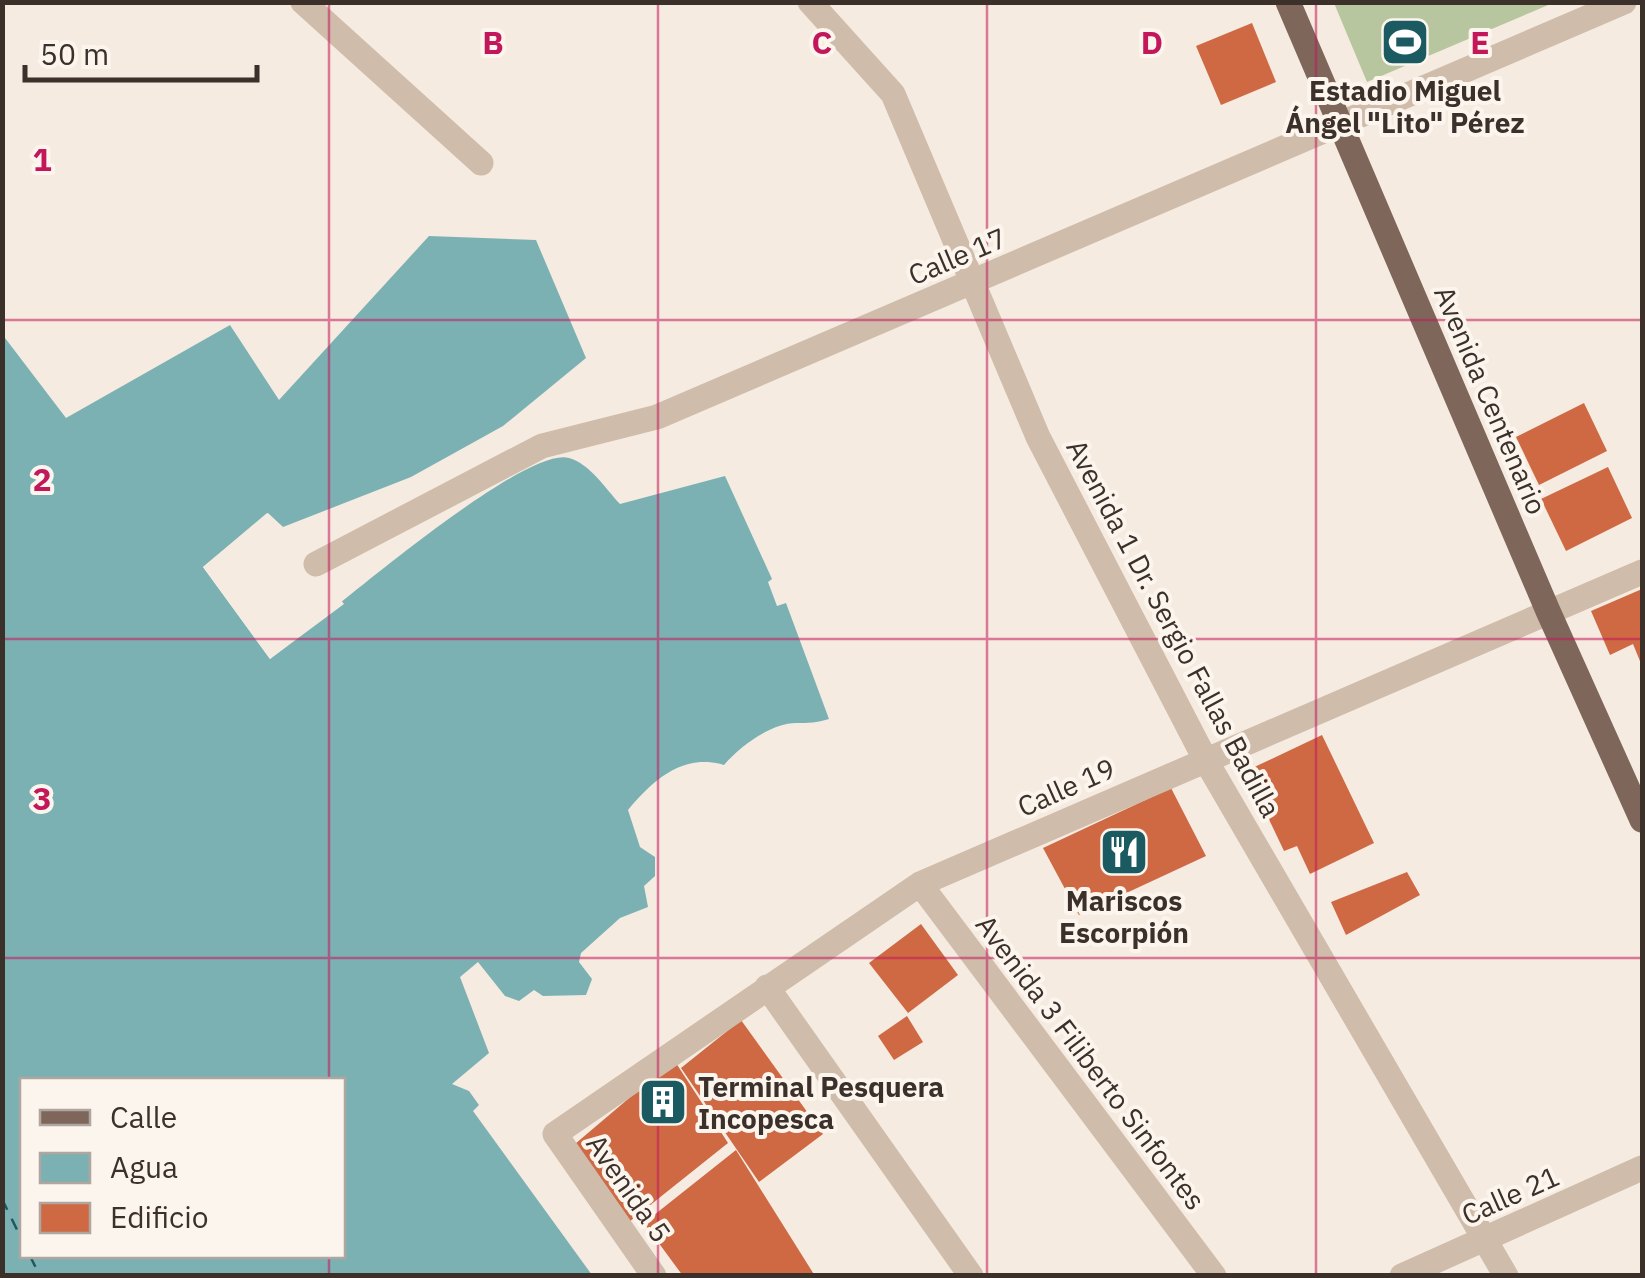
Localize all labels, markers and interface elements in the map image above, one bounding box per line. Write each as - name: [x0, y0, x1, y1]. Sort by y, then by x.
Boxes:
- sports icon: Estadio Miguel Ángel "Lito" Pérez: [1379, 16, 1431, 68]
- scale bar: [25, 20, 258, 82]
- text: B: [482, 21, 504, 63]
- text: C: [812, 21, 832, 63]
- text: D: [1141, 21, 1163, 63]
- text: E: [1470, 21, 1490, 63]
- text: 50 m: [40, 34, 109, 73]
- place label: Estadio Miguel Ángel "Lito" Pérez: [1285, 72, 1525, 141]
- text: 1: [32, 138, 52, 180]
- street label: Calle 17: [902, 219, 1012, 293]
- street label: Avenida Centenario: [1426, 280, 1556, 520]
- street label: Avenida 1 Dr. Sergio Fallas Badilla: [1058, 433, 1290, 824]
- text: 2: [32, 458, 52, 500]
- street label: Calle 19: [1011, 749, 1121, 825]
- text: 3: [32, 777, 52, 819]
- restaurant icon: Mariscos Escorpión: [1098, 826, 1150, 878]
- place label: Mariscos Escorpión: [1059, 882, 1189, 951]
- street label: Avenida 3 Filiberto Sinfontes: [968, 907, 1214, 1217]
- place label: Terminal Pesquera Incopesca: [698, 1068, 944, 1137]
- building icon: Terminal Pesquera Incopesca: [637, 1076, 689, 1128]
- legend: [20, 1078, 345, 1258]
- text: Calle: [110, 1097, 177, 1136]
- street label: Avenida 5: [578, 1127, 680, 1249]
- text: Agua: [110, 1147, 178, 1186]
- street label: Calle 21: [1455, 1157, 1565, 1233]
- text: Edificio: [110, 1197, 209, 1236]

